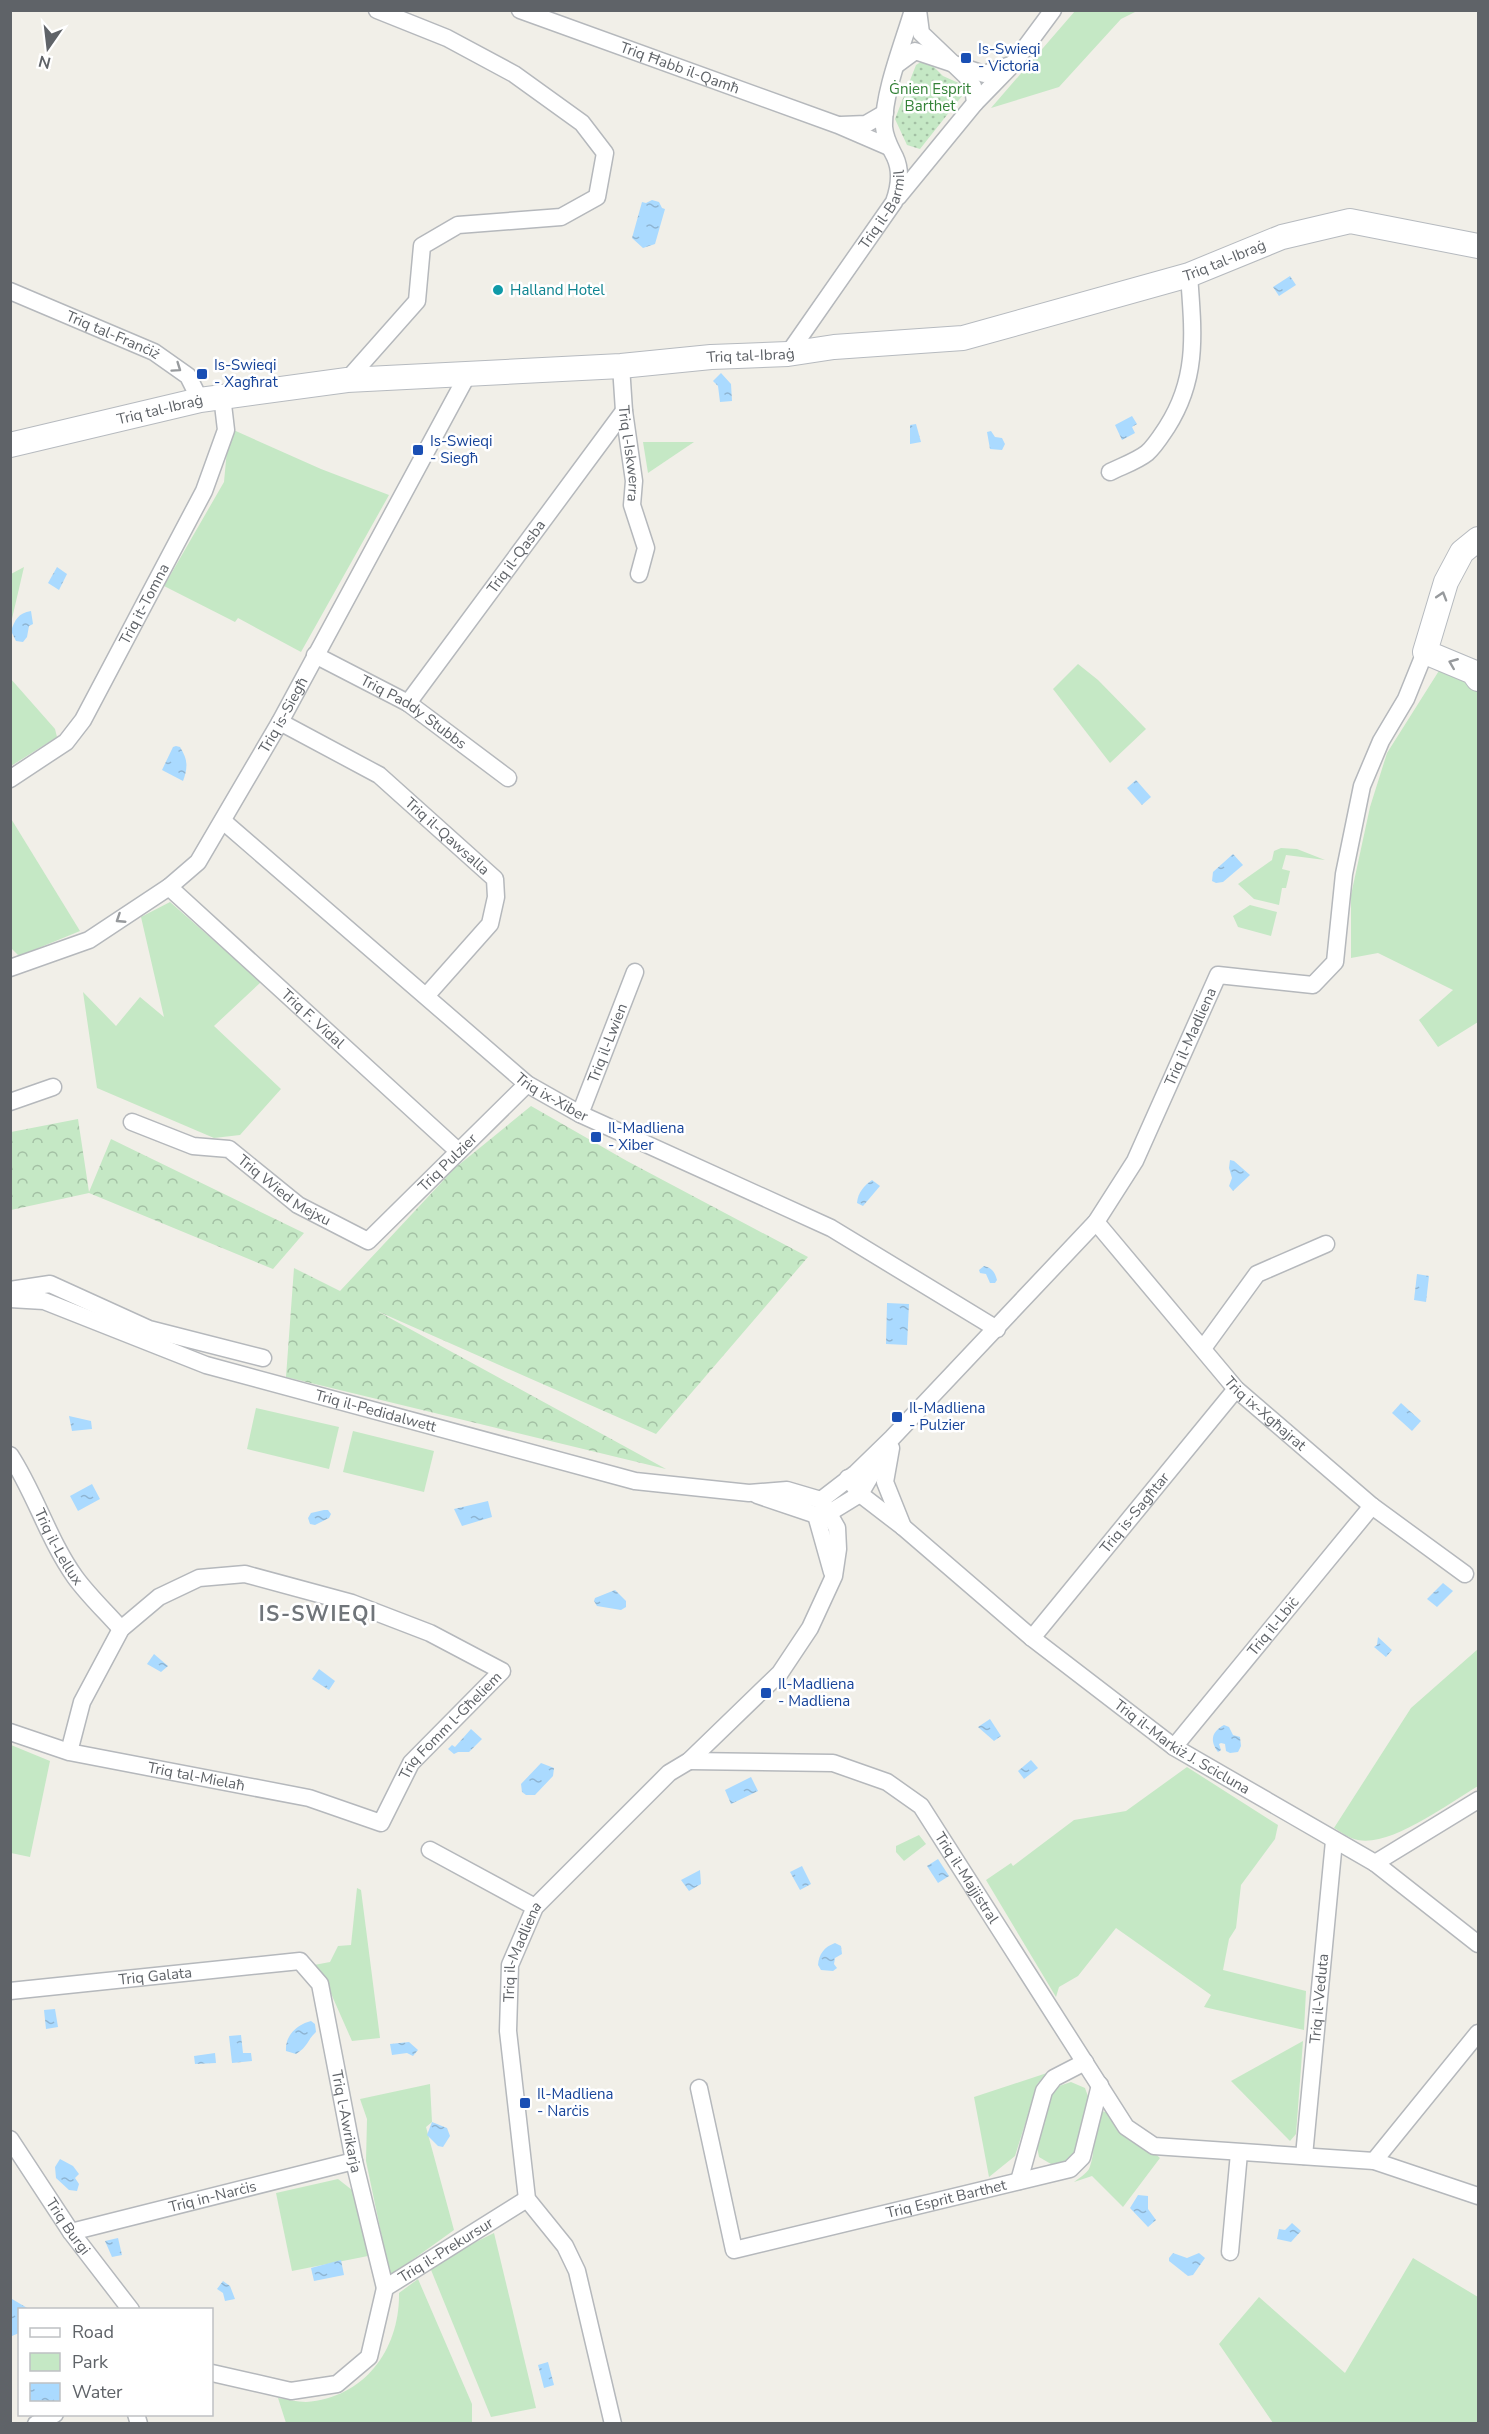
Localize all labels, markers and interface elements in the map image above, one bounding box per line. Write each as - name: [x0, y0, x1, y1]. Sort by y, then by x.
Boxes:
- north arrow: [18, 18, 78, 78]
- street label: Triq Ħabb il-Qamħ: [617, 37, 742, 99]
- place label: Is-Swieqi - Victoria: [978, 39, 1041, 76]
- text: N: [36, 49, 53, 74]
- marker: Is-Swieqi - Victoria: [959, 51, 973, 65]
- park label: Ġnien Esprit Barthet: [889, 79, 972, 116]
- street label: Triq il-Barmil: [854, 169, 909, 253]
- street label: Triq tal-Ibraġ: [1181, 235, 1269, 286]
- place label: Halland Hotel: [510, 280, 605, 300]
- marker: Halland Hotel: [491, 283, 505, 297]
- street label: Triq tal-Franċiż: [63, 306, 165, 364]
- street label: Triq tal-Ibraġ: [706, 343, 796, 367]
- place label: Is-Swieqi - Xagħrat: [214, 355, 278, 392]
- one-way arrow: [171, 361, 182, 372]
- marker: Is-Swieqi - Xagħrat: [195, 367, 209, 381]
- street label: Triq tal-Ibraġ: [115, 390, 205, 429]
- street label: Triq l-Iskwerra: [614, 404, 644, 503]
- place label: Is-Swieqi - Siegħ: [430, 431, 493, 468]
- marker: Is-Swieqi - Siegħ: [411, 443, 425, 457]
- street label: Triq il-Qasba: [482, 516, 550, 598]
- street label: Triq it-Tomna: [115, 560, 174, 648]
- one-way arrow: [1435, 591, 1447, 602]
- one-way arrow: [1449, 658, 1460, 670]
- street label: Triq Paddy Stubbs: [357, 670, 471, 754]
- street label: Triq is-Siegħ: [254, 673, 312, 757]
- street label: Triq il-Qawsalla: [401, 793, 494, 880]
- one-way arrow: [116, 912, 127, 923]
- street label: Triq F. Vidal: [277, 984, 349, 1053]
- street label: Triq il-Madliena: [1160, 984, 1221, 1089]
- street label: Triq il-Lwien: [583, 1000, 632, 1086]
- street label: Triq ix-Xiber: [511, 1068, 592, 1127]
- place label: Il-Madliena - Xiber: [608, 1118, 684, 1155]
- street label: Triq Pulzier: [414, 1128, 482, 1196]
- marker: Il-Madliena - Xiber: [589, 1130, 603, 1144]
- street label: Triq Wied Mejxu: [234, 1150, 334, 1230]
- street label: Triq ix-Xgħajrat: [1220, 1372, 1311, 1456]
- street label: Triq il-Pedidalwett: [313, 1385, 439, 1437]
- place label: Il-Madliena - Pulzier: [909, 1398, 985, 1435]
- marker: Il-Madliena - Pulzier: [890, 1410, 904, 1424]
- street label: Triq is-Sagħtar: [1095, 1467, 1174, 1557]
- street label: Triq il-Lellux: [30, 1505, 88, 1589]
- street label: Triq il-Lbiċ: [1243, 1593, 1303, 1660]
- district label: IS-SWIEQI: [259, 1600, 377, 1628]
- street label: Triq Fomm l-Għeliem: [394, 1667, 506, 1783]
- place label: Il-Madliena - Madliena: [778, 1674, 854, 1711]
- marker: Il-Madliena - Madliena: [759, 1686, 773, 1700]
- street label: Triq il-Markiż J. Scicluna: [1110, 1695, 1254, 1799]
- street label: Triq tal-Mielaħ: [146, 1757, 247, 1796]
- street label: Triq il-Majjistral: [930, 1828, 1004, 1928]
- street label: Triq il-Madliena: [499, 1896, 546, 2002]
- street label: Triq il-Veduta: [1305, 1953, 1333, 2045]
- street label: Triq Galata: [117, 1962, 193, 1990]
- street label: Triq l-Awrikarja: [327, 2068, 367, 2175]
- place label: Il-Madliena - Narċis: [537, 2084, 613, 2121]
- marker: Il-Madliena - Narċis: [518, 2096, 532, 2110]
- street label: Triq Esprit Barthet: [884, 2175, 1009, 2223]
- street label: Triq in-Narċis: [167, 2176, 259, 2217]
- street label: Triq Burgi: [41, 2194, 95, 2259]
- street label: Triq il-Prekursur: [395, 2212, 498, 2287]
- legend: [18, 2308, 213, 2416]
- text: Road: [72, 2320, 114, 2344]
- text: Park: [72, 2350, 109, 2374]
- text: Water: [72, 2380, 123, 2404]

